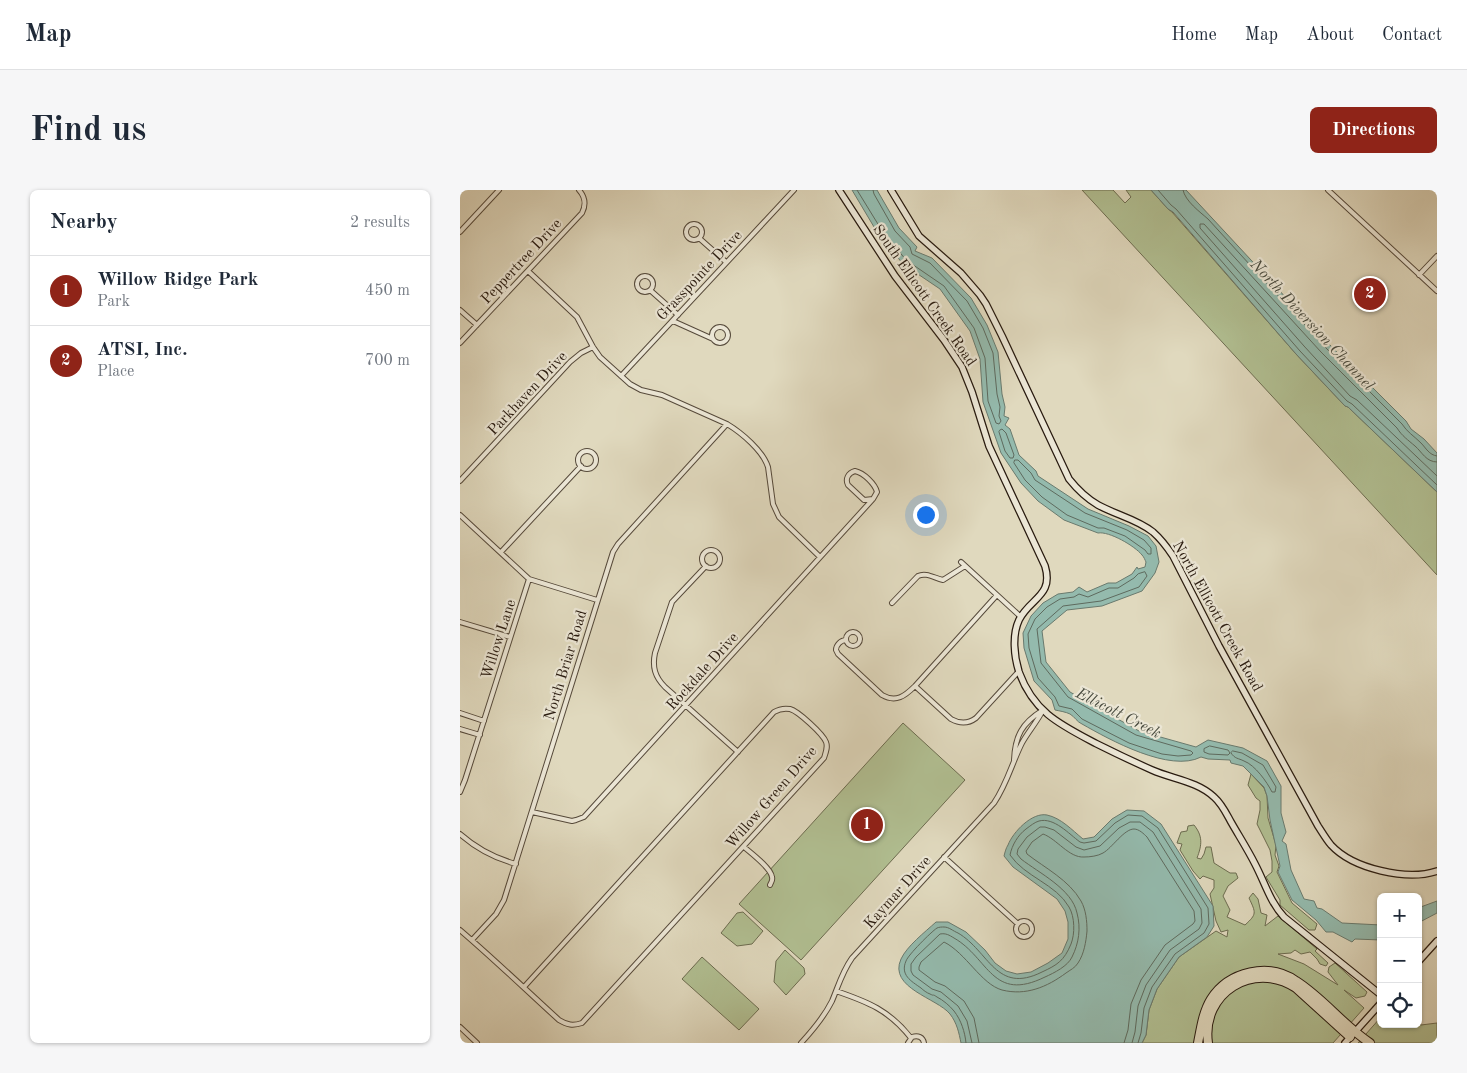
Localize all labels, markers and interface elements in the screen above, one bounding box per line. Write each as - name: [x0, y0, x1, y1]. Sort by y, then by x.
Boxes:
- text: Map: [25, 23, 72, 47]
- text: Home: [1171, 26, 1217, 44]
- text: Map: [1245, 26, 1278, 44]
- text: About: [1306, 26, 1354, 44]
- text: Contact: [1382, 26, 1442, 44]
- button: Directions: [1310, 107, 1437, 153]
- text: Find us: [30, 113, 146, 148]
- text: Nearby: [50, 212, 118, 233]
- text: 2 results: [350, 215, 410, 231]
- street label: Peppertree Drive: [479, 216, 565, 307]
- street label: South Ellicott Creek Road: [869, 222, 978, 370]
- street label: Grasspointe Drive: [655, 228, 746, 324]
- water label: North Diversion Channel: [1246, 256, 1377, 394]
- text: Willow Ridge Park: [97, 271, 258, 290]
- pin: 2: [1354, 275, 1386, 313]
- text: 1: [61, 283, 71, 299]
- text: 450 m: [365, 283, 410, 299]
- text: Park: [97, 294, 130, 310]
- text: ATSI, Inc.: [97, 341, 187, 360]
- street label: Parkhaven Drive: [486, 349, 571, 439]
- text: 2: [61, 353, 71, 369]
- text: 700 m: [365, 353, 410, 369]
- text: Place: [97, 364, 134, 380]
- your location: [913, 502, 939, 528]
- street label: North Ellicott Creek Road: [1169, 539, 1264, 695]
- street label: Willow Lane: [479, 598, 519, 681]
- street label: North Briar Road: [543, 608, 590, 722]
- street label: Rockdale Drive: [664, 630, 742, 714]
- water label: Ellicott Creek: [1072, 685, 1163, 742]
- street label: Willow Green Drive: [724, 744, 820, 852]
- pin: 1: [851, 806, 883, 844]
- street label: Kaymar Drive: [862, 854, 935, 932]
- map controls: [1377, 893, 1422, 1028]
- button: +: [1377, 893, 1422, 938]
- button: −: [1377, 938, 1422, 983]
- button: locate: [1377, 983, 1422, 1028]

